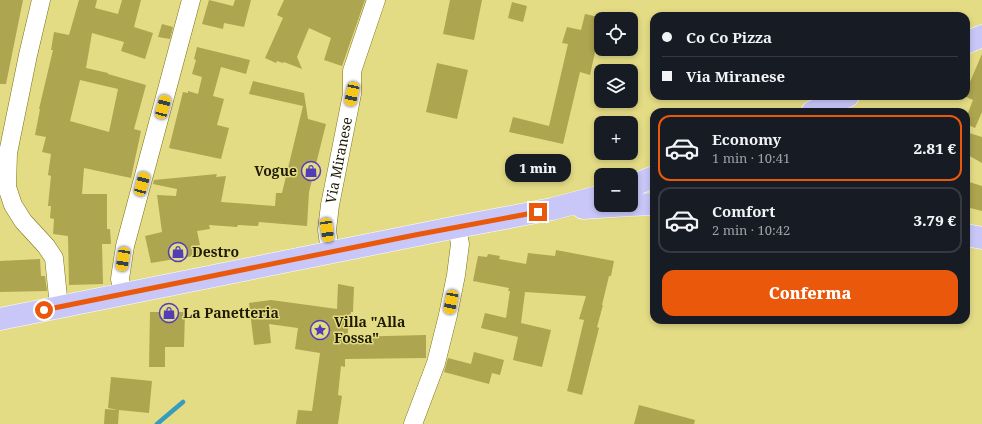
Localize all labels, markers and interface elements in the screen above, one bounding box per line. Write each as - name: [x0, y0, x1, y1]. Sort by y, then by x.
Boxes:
- map controls: [594, 12, 638, 212]
- button: locate: [594, 12, 638, 56]
- text: Co Co Pizza: [686, 27, 772, 47]
- button: layers: [594, 64, 638, 108]
- text: Via Miranese: [686, 66, 785, 86]
- car: [344, 81, 360, 107]
- car: [154, 94, 172, 120]
- street label: Via Miranese: [321, 115, 356, 205]
- button: +: [594, 116, 638, 160]
- text: Economy: [712, 129, 781, 149]
- icon: car: [664, 130, 700, 166]
- text: 2.81 €: [913, 138, 956, 158]
- text: 1 min · 10:41: [712, 149, 790, 167]
- callout: 1 min: [505, 154, 571, 182]
- text: 1 min: [519, 159, 557, 177]
- shop icon: Vogue: [300, 160, 322, 182]
- place label: Vogue: [254, 161, 297, 180]
- button: −: [594, 168, 638, 212]
- car: [133, 171, 151, 197]
- text: Comfort: [712, 201, 775, 221]
- icon: car: [664, 202, 700, 238]
- route end: [529, 203, 547, 221]
- text: 3.79 €: [913, 210, 956, 230]
- car: [319, 217, 335, 243]
- text: 2 min · 10:42: [712, 221, 790, 239]
- shop icon: Destro: [167, 241, 189, 263]
- place label: Destro: [192, 242, 239, 261]
- car: [115, 246, 131, 272]
- button: Conferma: [662, 270, 958, 316]
- car: [443, 289, 459, 315]
- route start: [35, 301, 53, 319]
- shop icon: La Panetteria: [158, 302, 180, 324]
- place label: La Panetteria: [183, 303, 279, 322]
- place label: Villa "Alla Fossa": [334, 312, 405, 347]
- place icon: Villa "Alla Fossa": [309, 319, 331, 341]

